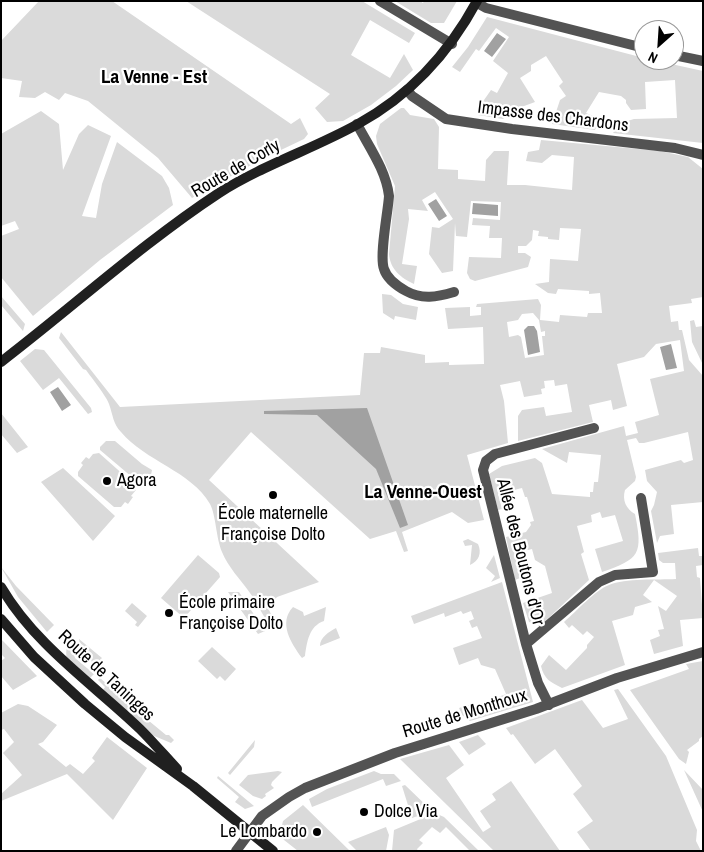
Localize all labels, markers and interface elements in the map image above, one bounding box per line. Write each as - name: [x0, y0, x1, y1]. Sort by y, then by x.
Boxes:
- north arrow: [634, 20, 684, 70]
- text: N: [645, 48, 661, 67]
- district label: La Venne - Est: [101, 67, 207, 89]
- street label: Impasse des Chardons: [476, 97, 630, 137]
- street label: Route de Corly: [188, 135, 284, 203]
- place label: Agora: [117, 470, 156, 492]
- marker: Agora: [101, 475, 113, 487]
- street label: Allée des Boutons d'Or: [491, 476, 549, 628]
- district label: La Venne-Ouest: [364, 482, 482, 504]
- marker: École maternelle Françoise Dolto: [267, 489, 279, 501]
- place label: École maternelle Françoise Dolto: [218, 503, 328, 546]
- place label: École primaire Françoise Dolto: [179, 592, 283, 634]
- marker: École primaire Françoise Dolto: [163, 607, 175, 619]
- street label: Route de Taninges: [53, 626, 159, 726]
- street label: Route de Monthoux: [400, 685, 530, 743]
- place label: Dolce Via: [374, 801, 438, 823]
- marker: Dolce Via: [358, 806, 370, 818]
- place label: Le Lombardo: [220, 821, 307, 843]
- marker: Le Lombardo: [311, 826, 323, 838]

